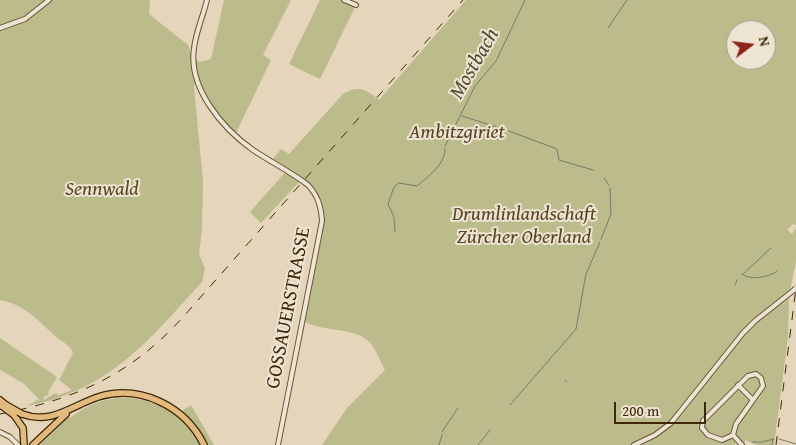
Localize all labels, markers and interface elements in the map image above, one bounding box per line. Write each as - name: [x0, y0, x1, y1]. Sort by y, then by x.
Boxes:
- north arrow: [726, 20, 776, 70]
- water label: Mostbach: [445, 24, 505, 104]
- text: N: [754, 34, 775, 48]
- park label: Ambitzgiriet: [409, 121, 505, 145]
- park label: Sennwald: [65, 178, 139, 202]
- park label: Drumlinlandschaft Zürcher Oberland: [452, 203, 596, 250]
- street label: GOSSAUERSTRASSE: [262, 225, 316, 391]
- scale bar: [616, 392, 708, 424]
- text: 200 m: [622, 400, 659, 421]

